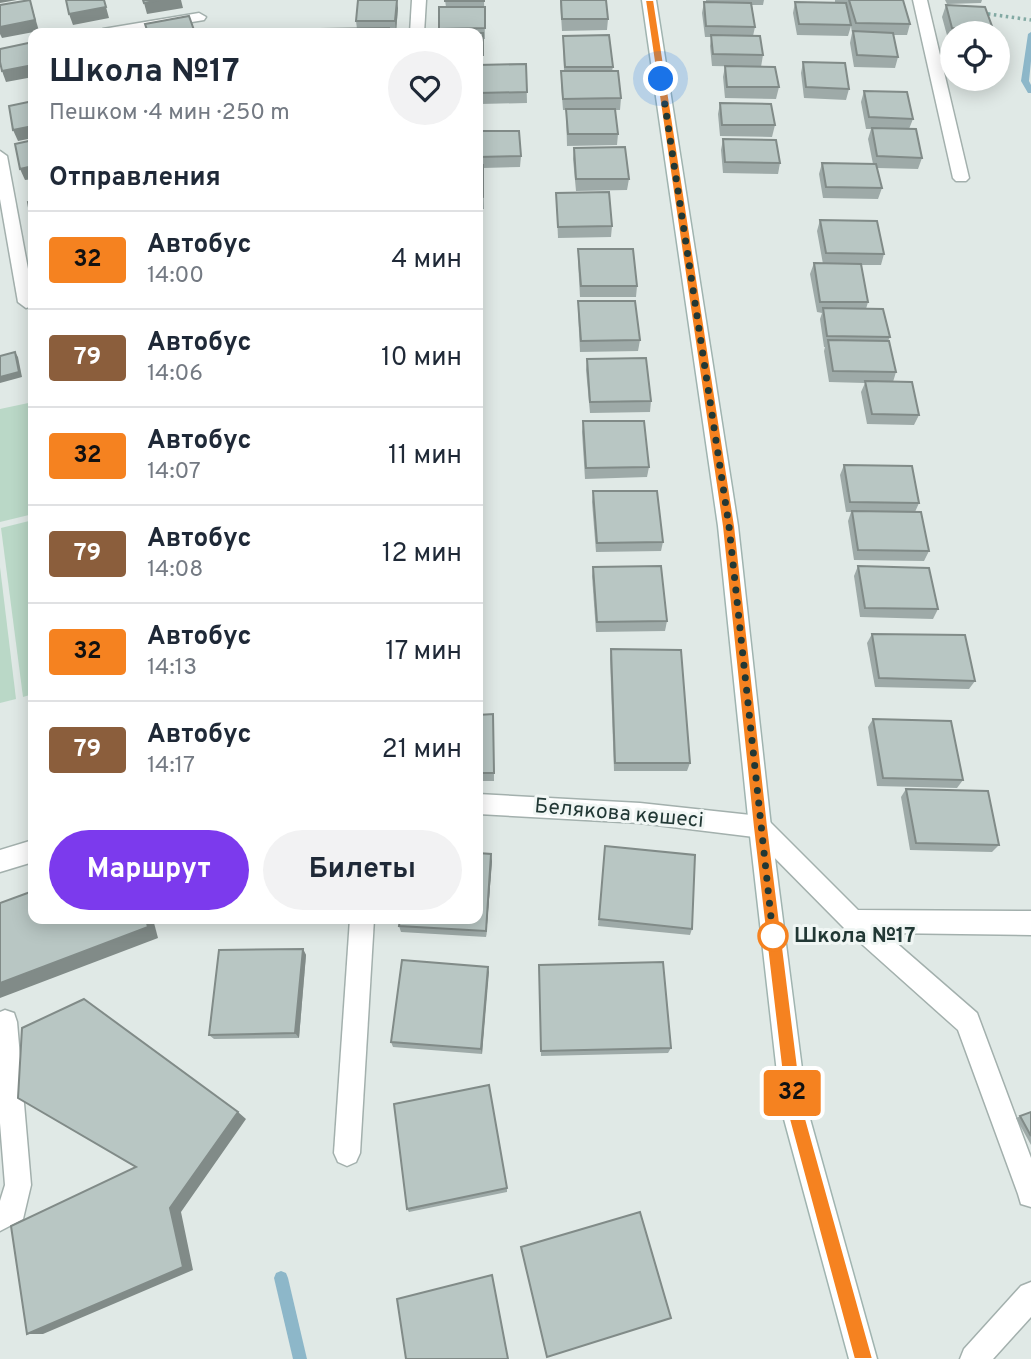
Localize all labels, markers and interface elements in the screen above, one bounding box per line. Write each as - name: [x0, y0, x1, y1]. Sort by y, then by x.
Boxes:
- map controls: [940, 21, 1010, 91]
- button: locate: [940, 21, 1010, 91]
- button: heart: [388, 51, 462, 125]
- text: Школа №17: [49, 52, 240, 94]
- your location: [643, 61, 678, 96]
- text: Пешком · 4 мин · 250 m: [49, 99, 290, 128]
- text: Отправления: [49, 162, 221, 195]
- text: Автобус: [147, 229, 252, 262]
- text: 4 мин: [391, 244, 462, 277]
- text: 32: [73, 245, 102, 275]
- text: 14:00: [147, 262, 204, 291]
- text: Автобус: [147, 327, 252, 360]
- text: 10 мин: [381, 342, 462, 375]
- text: 79: [74, 343, 101, 373]
- text: 14:06: [147, 360, 203, 389]
- text: Автобус: [147, 425, 252, 458]
- text: 11 мин: [388, 440, 462, 473]
- text: 32: [73, 441, 102, 471]
- text: 14:07: [147, 458, 201, 487]
- text: Автобус: [147, 523, 252, 556]
- text: 12 мин: [382, 538, 462, 571]
- text: 79: [74, 539, 101, 569]
- text: 14:08: [147, 556, 203, 585]
- text: Автобус: [147, 621, 252, 654]
- text: 17 мин: [385, 636, 462, 669]
- text: 32: [73, 637, 102, 667]
- text: 14:13: [147, 654, 197, 683]
- text: Автобус: [147, 719, 252, 752]
- text: 21 мин: [382, 734, 462, 767]
- text: 79: [74, 735, 101, 765]
- text: 14:17: [147, 752, 195, 781]
- street label: Белякова көшесі: [533, 793, 705, 835]
- button: Маршрут: [49, 830, 249, 910]
- button: Билеты: [263, 830, 462, 910]
- marker: Школа №17: [758, 921, 788, 951]
- place label: Школа №17: [794, 923, 915, 950]
- line badge: 32: [760, 1070, 824, 1116]
- text: 32: [778, 1078, 806, 1108]

